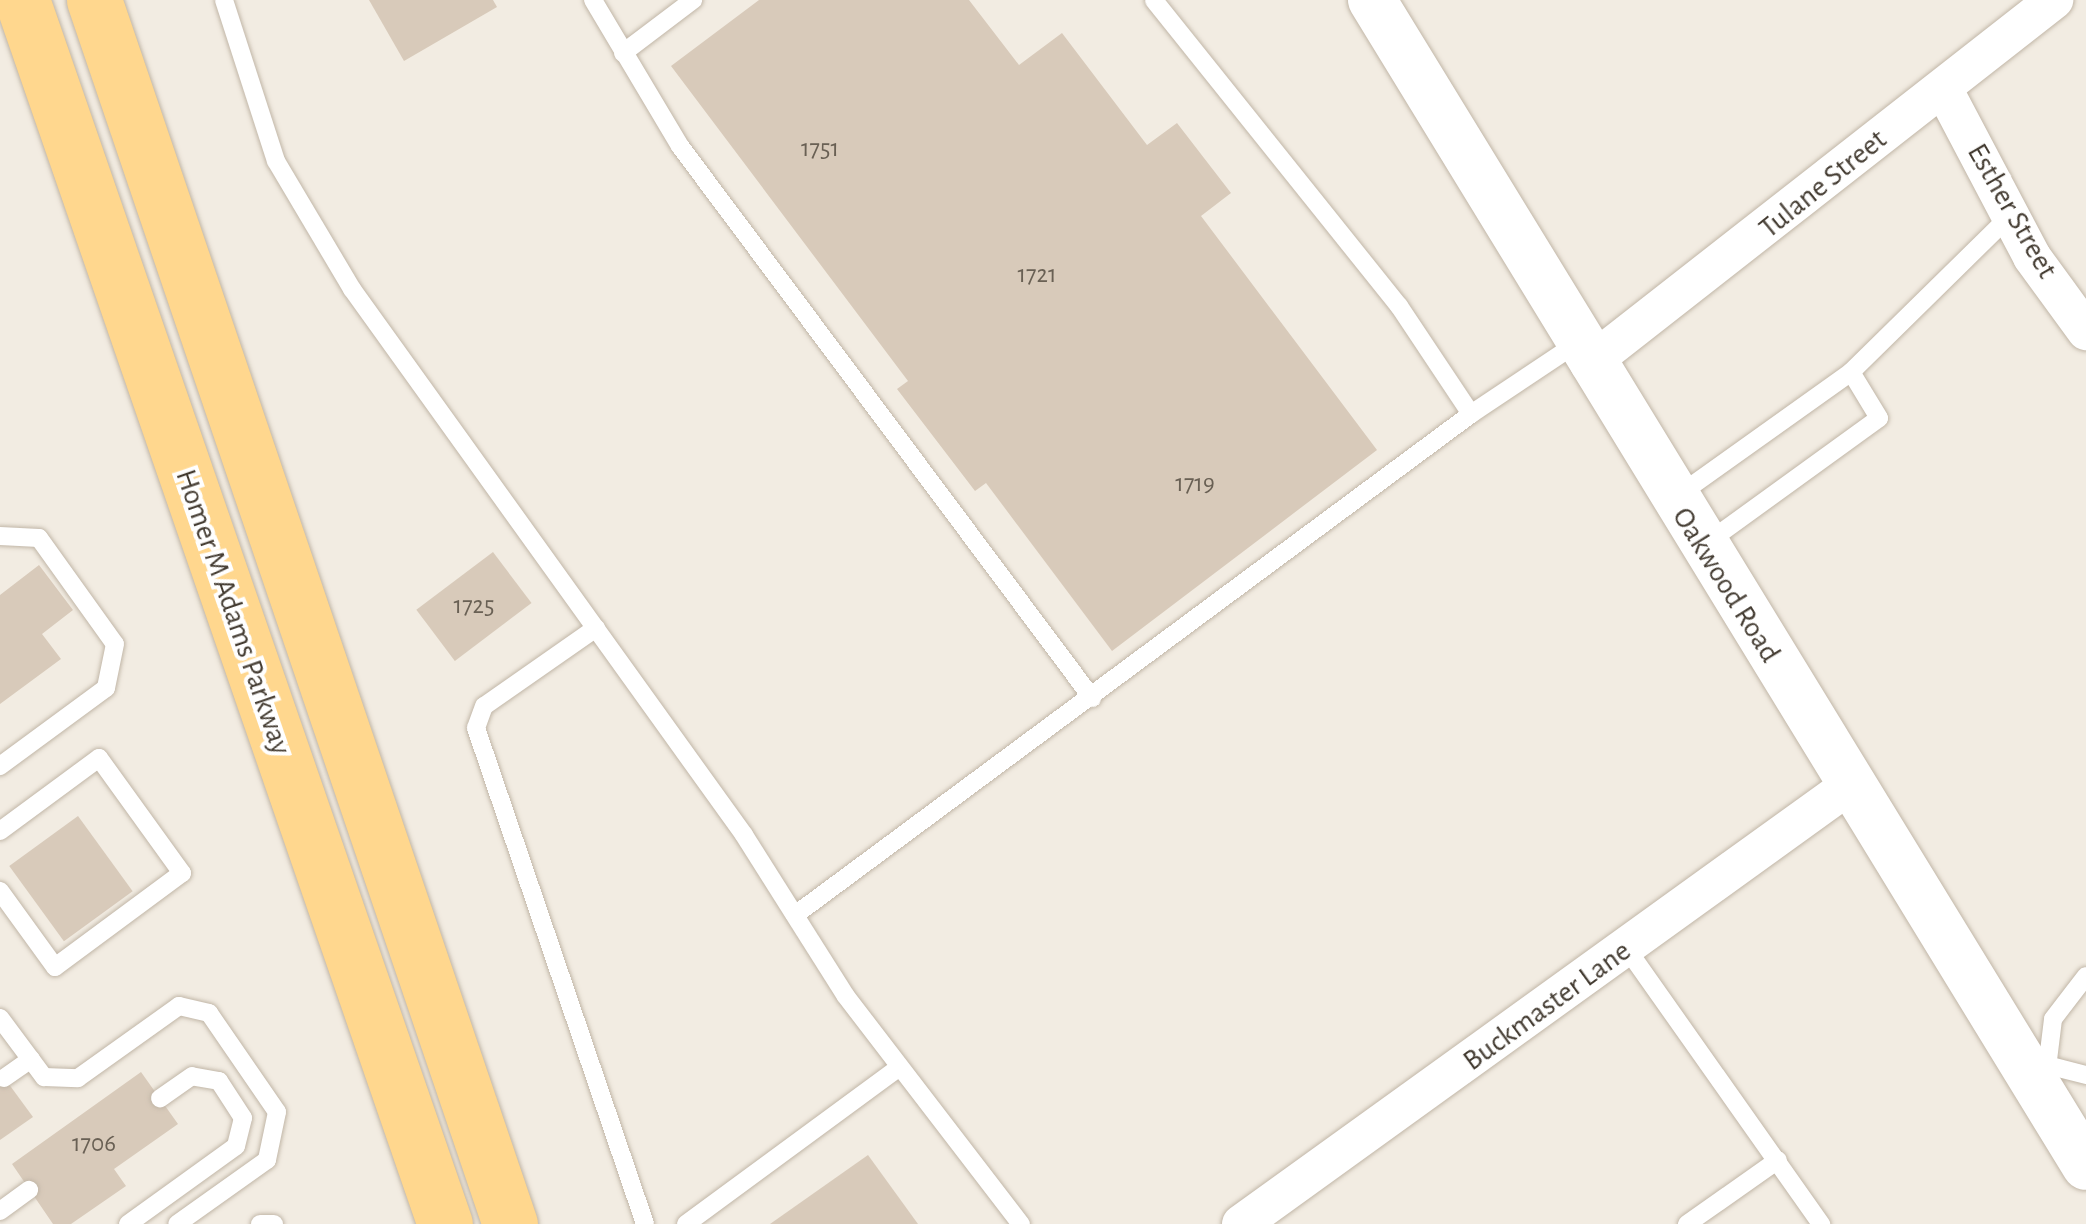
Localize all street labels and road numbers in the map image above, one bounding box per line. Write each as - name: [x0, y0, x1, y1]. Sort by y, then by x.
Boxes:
- street label: Tulane Street: [1752, 122, 1894, 246]
- street label: Esther Street: [1959, 137, 2065, 285]
- street label: Homer M Adams Parkway: [167, 465, 299, 759]
- street label: Oakwood Road: [1664, 501, 1788, 669]
- street label: Buckmaster Lane: [1456, 933, 1638, 1079]

